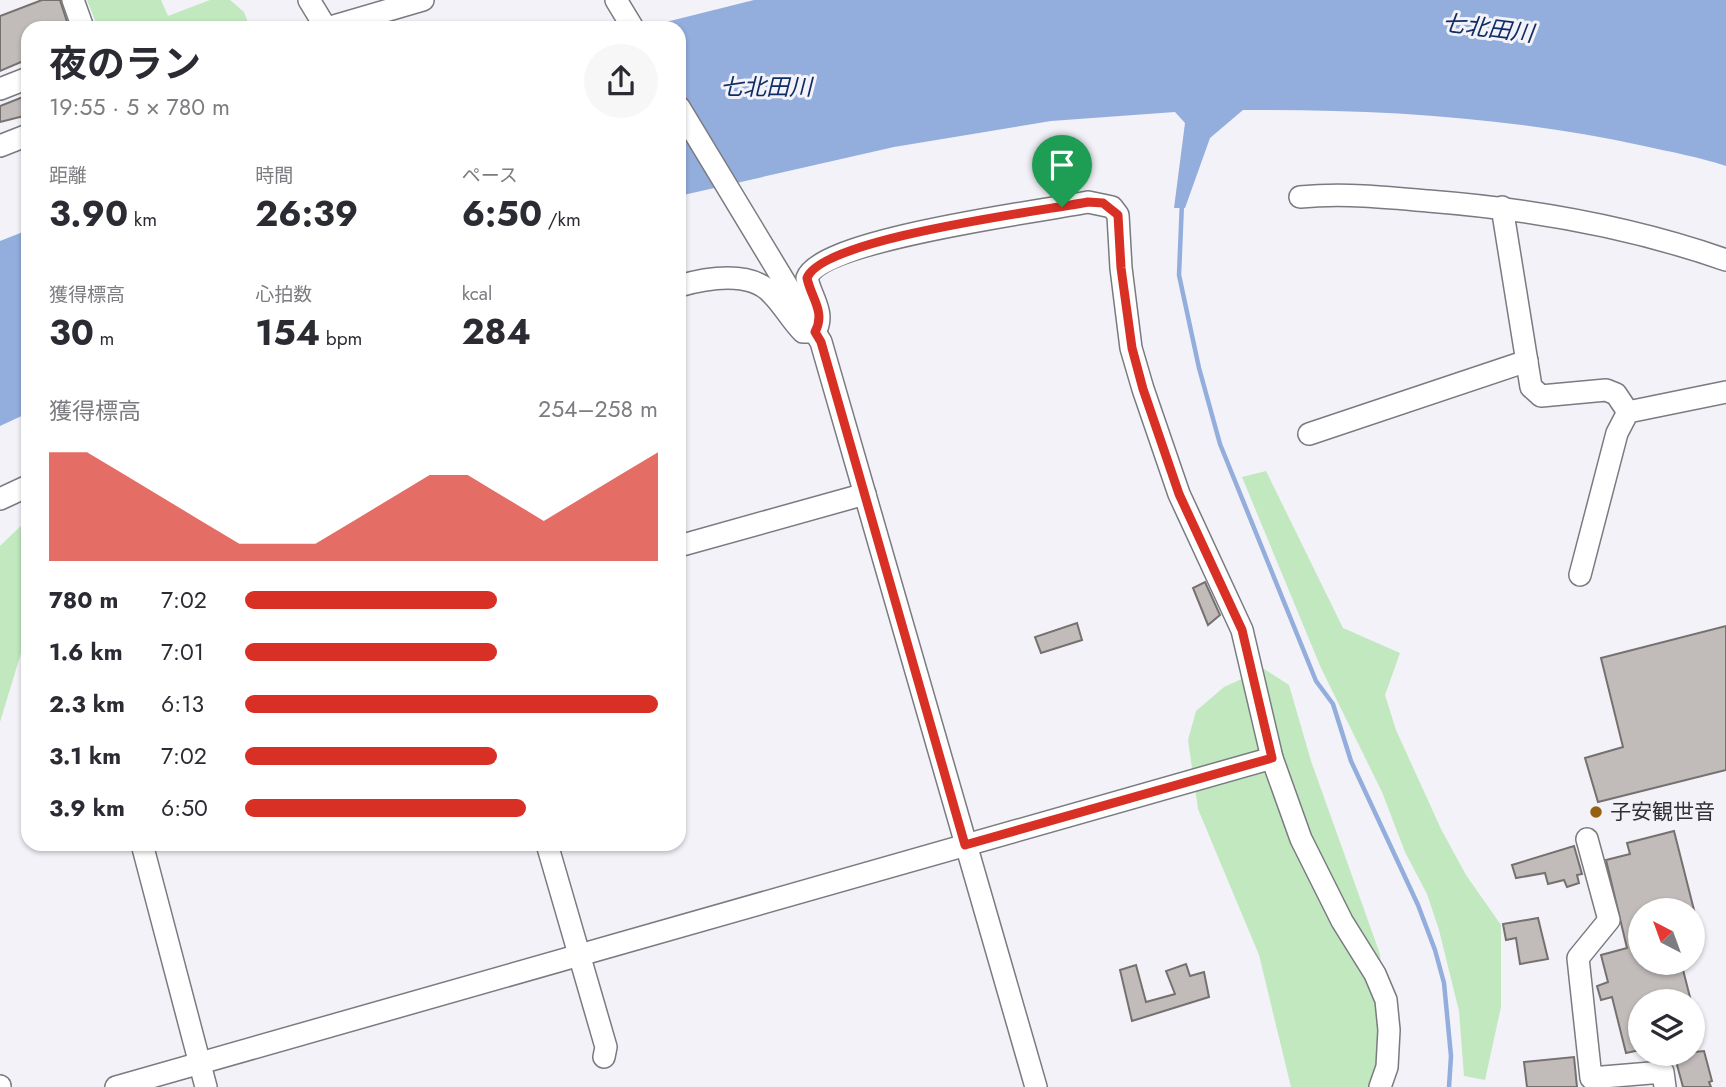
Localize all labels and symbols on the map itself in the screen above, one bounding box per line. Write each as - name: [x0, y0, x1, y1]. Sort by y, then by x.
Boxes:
- water label: 七北田川: [1440, 6, 1539, 51]
- water label: 七北田川: [720, 70, 815, 104]
- pin: [1032, 135, 1092, 207]
- place label: 子安観世音: [1610, 797, 1715, 827]
- marker: 子安観世音: [1588, 804, 1604, 820]
- north arrow: [1628, 898, 1704, 975]

